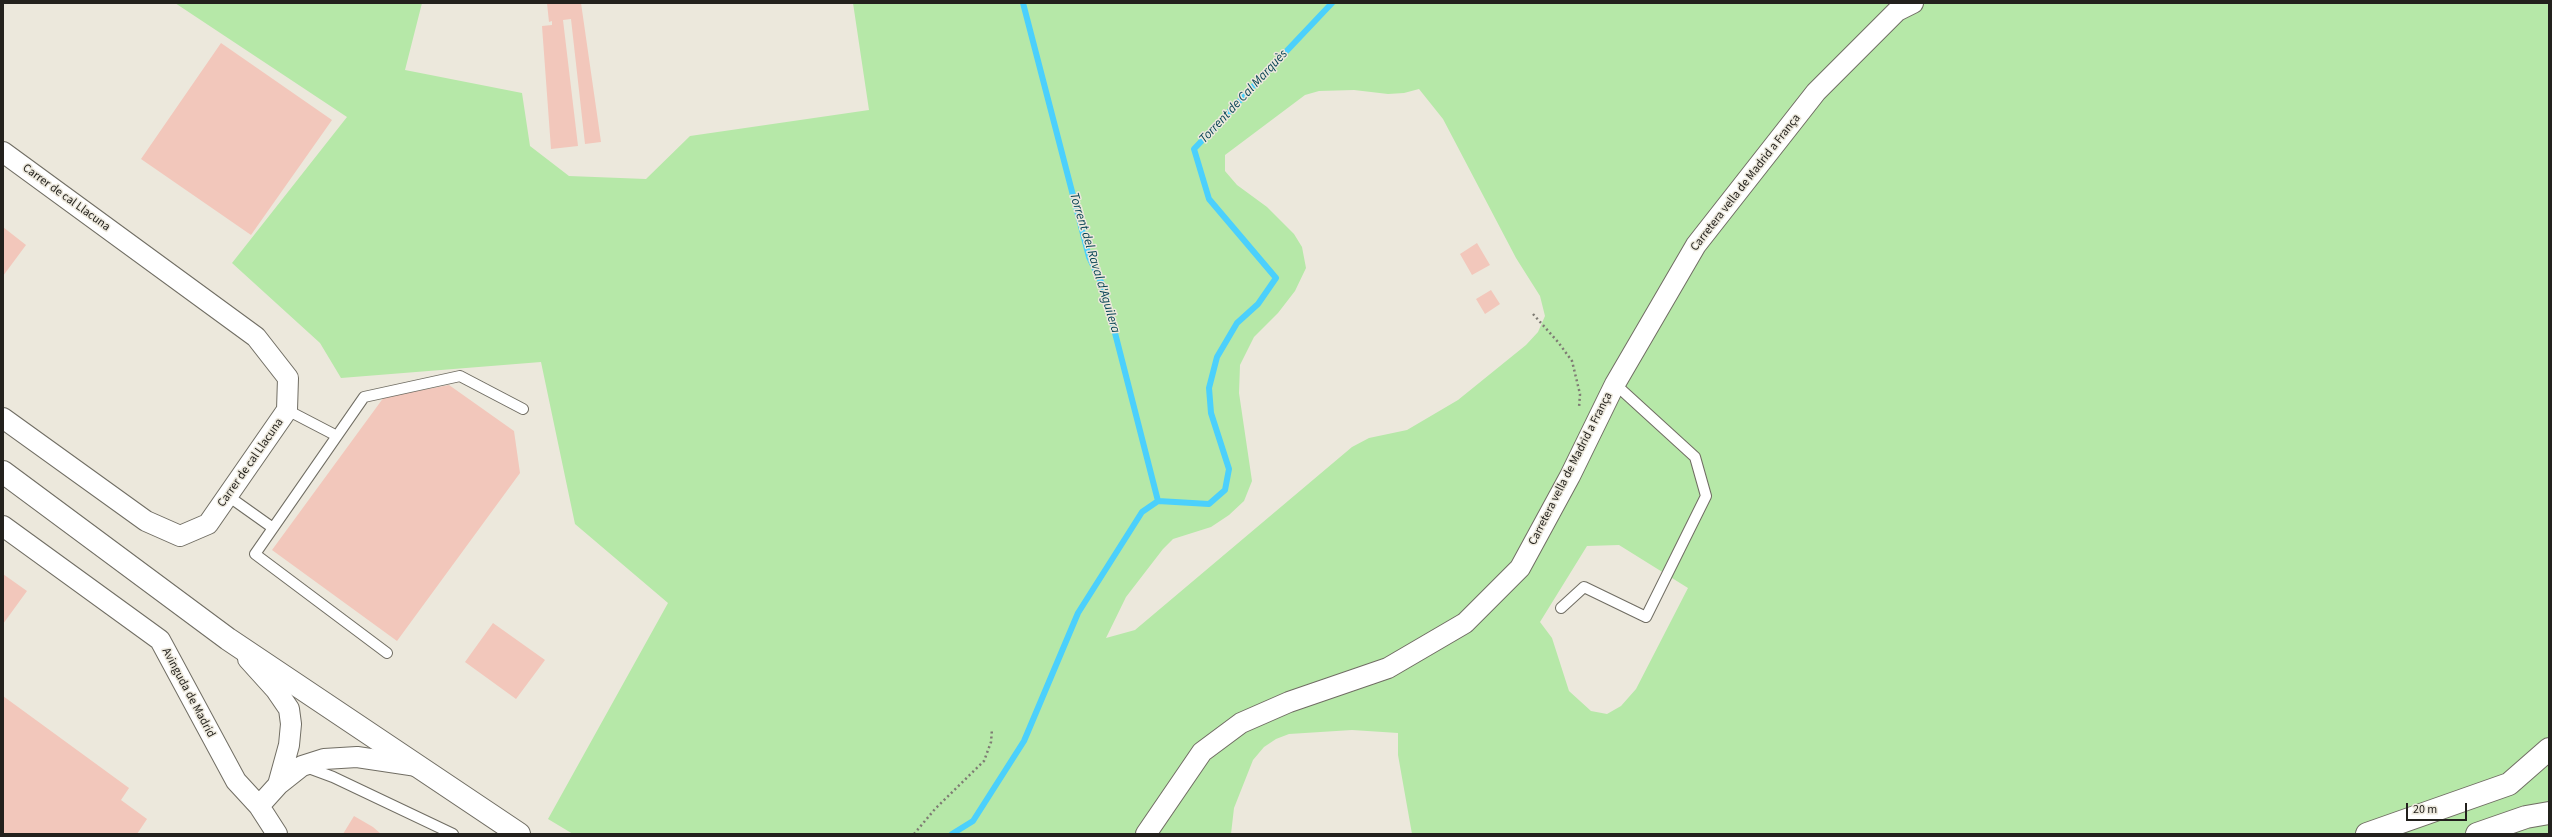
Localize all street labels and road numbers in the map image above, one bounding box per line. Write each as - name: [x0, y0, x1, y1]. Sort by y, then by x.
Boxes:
- street label: Carretera vella de Madrid a França: [1688, 112, 1804, 254]
- street label: Carrer de cal Llacuna: [19, 161, 113, 235]
- street label: Carretera vella de Madrid a França: [1526, 390, 1616, 548]
- street label: Carrer de cal Llacuna: [215, 416, 287, 510]
- street label: Avinguda de Madrid: [158, 646, 218, 740]

